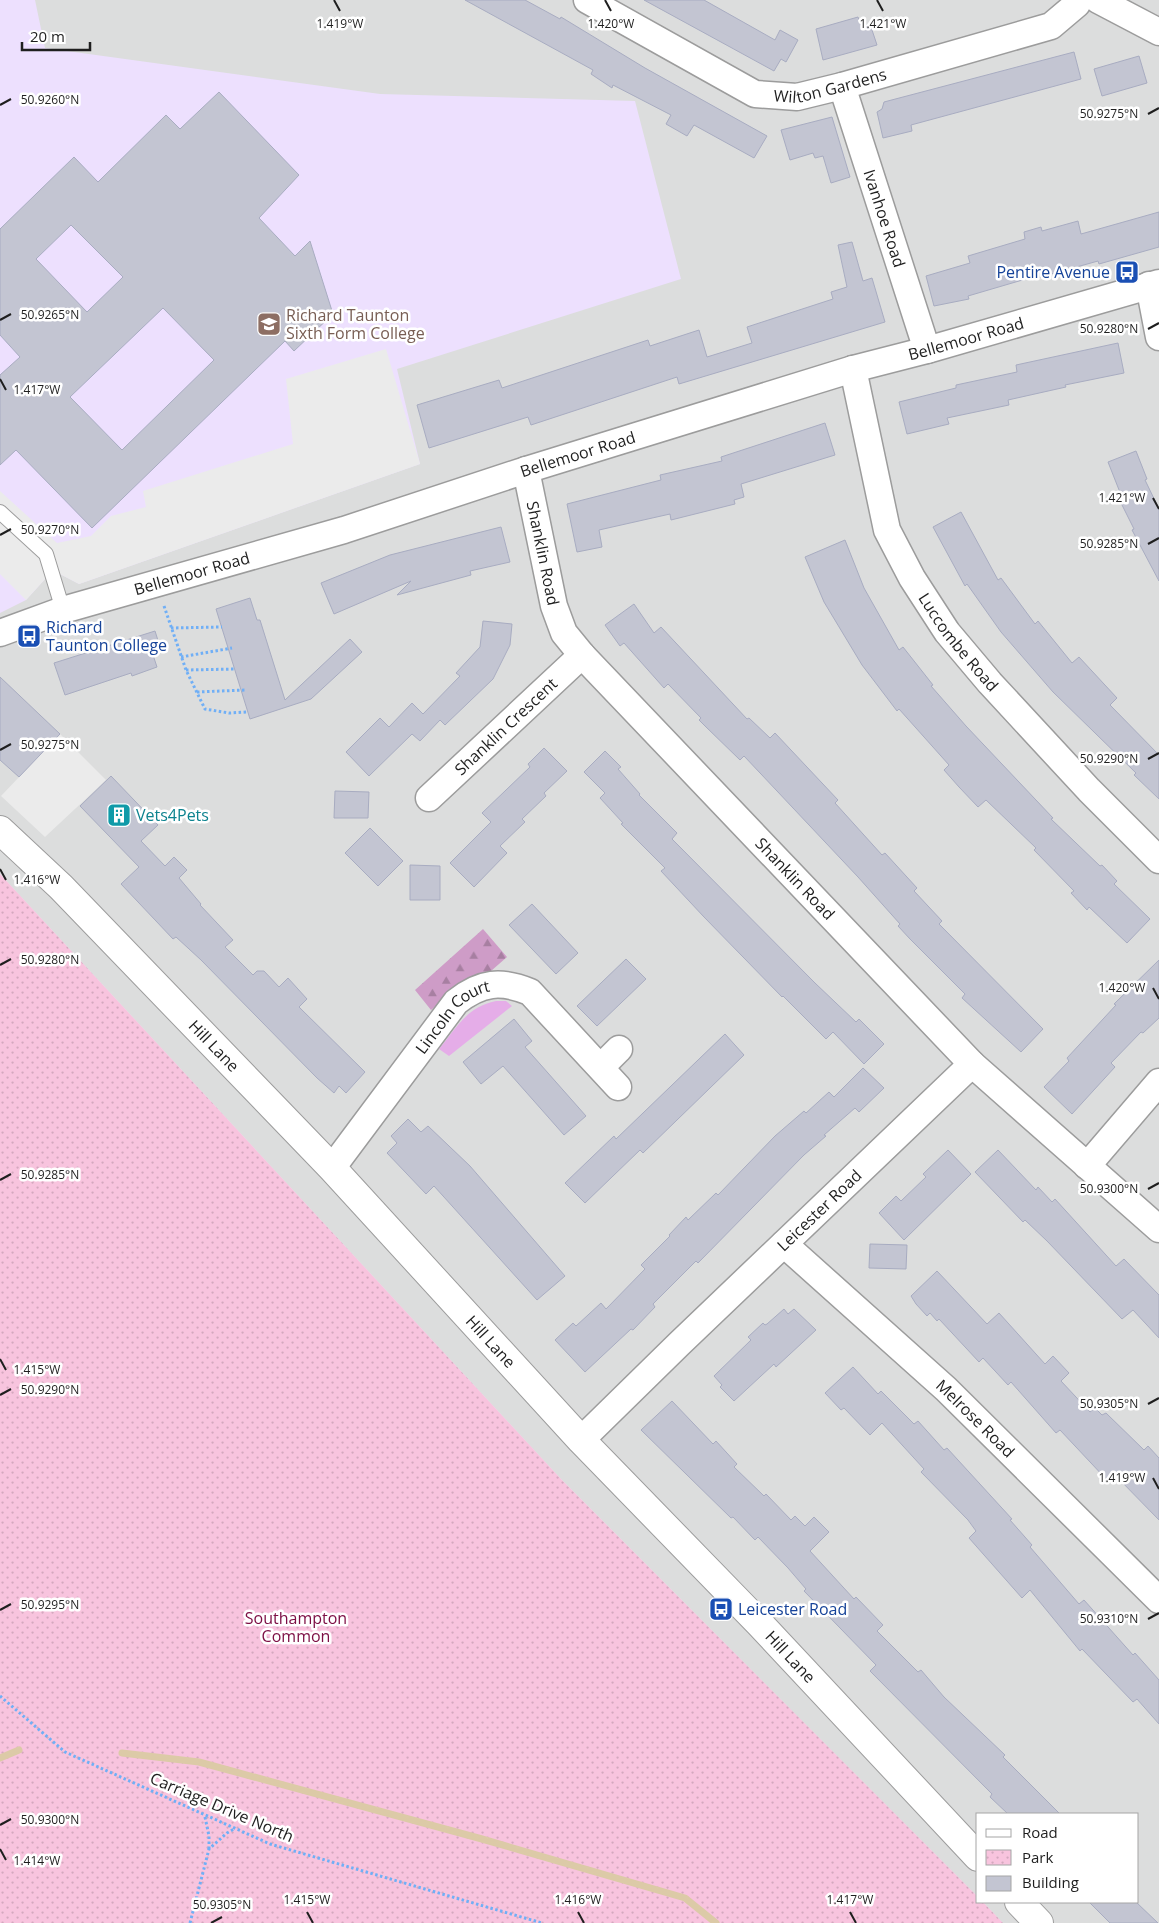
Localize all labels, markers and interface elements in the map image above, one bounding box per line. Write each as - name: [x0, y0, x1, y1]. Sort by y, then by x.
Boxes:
- text: 1.419°W: [317, 15, 363, 32]
- text: 1.420°W: [588, 15, 634, 32]
- text: 1.421°W: [860, 15, 906, 32]
- scale bar: [22, 20, 90, 52]
- text: 20 m: [30, 26, 65, 46]
- street label: Wilton Gardens: [773, 63, 889, 108]
- text: 50.9260°N: [21, 91, 79, 108]
- text: 50.9275°N: [1080, 105, 1138, 122]
- street label: Ivanhoe Road: [859, 166, 911, 270]
- bus stop icon: Pentire Avenue: [1114, 259, 1140, 285]
- place label: Pentire Avenue: [996, 261, 1110, 283]
- place label: Richard Taunton Sixth Form College: [286, 304, 425, 344]
- text: 50.9265°N: [21, 306, 79, 323]
- school or university icon: Richard Taunton Sixth Form College: [256, 311, 282, 337]
- street label: Bellemoor Road: [906, 312, 1026, 365]
- text: 50.9280°N: [1080, 320, 1138, 337]
- text: 1.417°W: [14, 381, 60, 398]
- street label: Bellemoor Road: [517, 426, 638, 482]
- text: 1.421°W: [1099, 489, 1145, 506]
- street label: Shanklin Road: [522, 499, 565, 607]
- text: 50.9270°N: [21, 521, 79, 538]
- text: 50.9285°N: [1080, 535, 1138, 552]
- street label: Bellemoor Road: [131, 546, 252, 600]
- street label: Luccombe Road: [914, 589, 1003, 696]
- place label: Richard Taunton College: [46, 616, 167, 656]
- bus stop icon: Richard Taunton College: [16, 623, 42, 649]
- street label: Shanklin Crescent: [450, 673, 562, 780]
- text: 50.9275°N: [21, 736, 79, 753]
- text: 50.9290°N: [1080, 750, 1138, 767]
- building icon: Vets4Pets: [106, 802, 132, 828]
- place label: Vets4Pets: [136, 804, 209, 826]
- street label: Shanklin Road: [751, 833, 840, 925]
- text: 1.416°W: [14, 871, 60, 888]
- text: 50.9280°N: [21, 951, 79, 968]
- street label: Lincoln Court: [410, 974, 492, 1058]
- text: 1.420°W: [1099, 979, 1145, 996]
- street label: Hill Lane: [184, 1015, 244, 1076]
- street label: Leicester Road: [772, 1164, 866, 1256]
- text: 50.9285°N: [21, 1166, 79, 1183]
- text: 50.9300°N: [1080, 1180, 1138, 1197]
- street label: Hill Lane: [461, 1310, 521, 1373]
- text: 1.415°W: [14, 1361, 60, 1378]
- street label: Melrose Road: [931, 1374, 1020, 1462]
- text: 50.9290°N: [21, 1381, 79, 1398]
- text: 50.9305°N: [1080, 1395, 1138, 1412]
- text: 1.419°W: [1099, 1469, 1145, 1486]
- text: 50.9295°N: [21, 1596, 79, 1613]
- bus stop icon: Leicester Road: [708, 1596, 734, 1622]
- place label: Leicester Road: [738, 1598, 847, 1620]
- park label: Southampton Common: [245, 1607, 347, 1647]
- text: 50.9310°N: [1080, 1610, 1138, 1627]
- street label: Hill Lane: [761, 1626, 820, 1688]
- street label: Carriage Drive North: [147, 1767, 297, 1847]
- text: 50.9300°N: [21, 1811, 79, 1828]
- legend: [976, 1813, 1139, 1903]
- text: Road: [1022, 1822, 1058, 1842]
- text: Park: [1022, 1847, 1053, 1867]
- text: 1.414°W: [14, 1852, 60, 1869]
- text: Building: [1022, 1872, 1079, 1892]
- text: 1.415°W: [284, 1891, 330, 1908]
- text: 1.416°W: [555, 1891, 601, 1908]
- text: 1.417°W: [827, 1891, 873, 1908]
- text: 50.9305°N: [193, 1896, 251, 1913]

